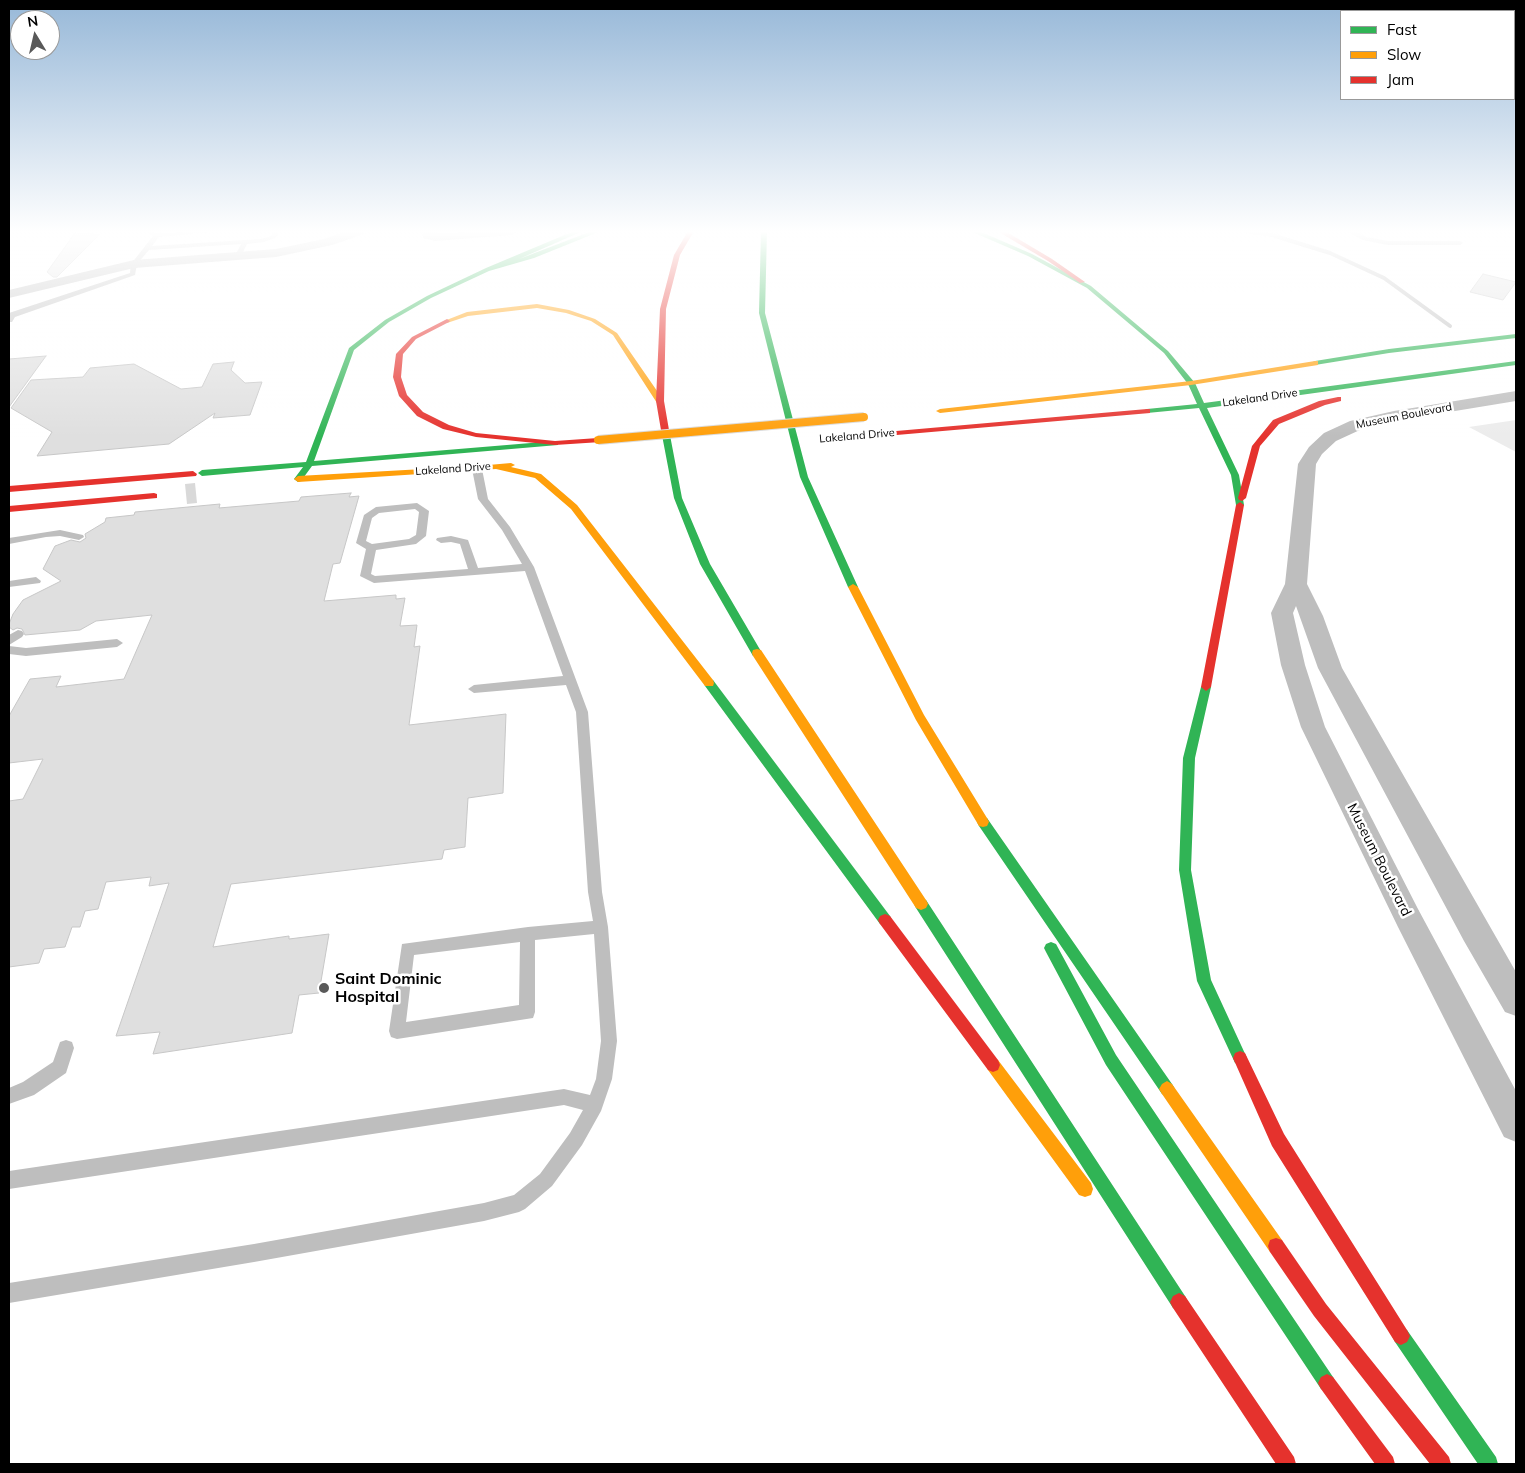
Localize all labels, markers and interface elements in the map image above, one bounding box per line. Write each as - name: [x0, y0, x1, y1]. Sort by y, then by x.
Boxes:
- north arrow: [10, 10, 60, 60]
- legend: [1340, 10, 1515, 100]
- text: N: [26, 11, 39, 31]
- text: Fast: [1387, 20, 1417, 39]
- text: Slow: [1387, 45, 1421, 64]
- text: Jam: [1387, 70, 1414, 89]
- street label: Lakeland Drive: [1222, 386, 1298, 410]
- street label: Museum Boulevard: [1355, 400, 1453, 432]
- street label: Lakeland Drive: [819, 426, 895, 446]
- street label: Lakeland Drive: [415, 460, 491, 478]
- street label: Museum Boulevard: [1343, 801, 1415, 919]
- place label: Saint Dominic Hospital: [335, 969, 442, 1007]
- marker: Saint Dominic Hospital: [317, 981, 331, 995]

